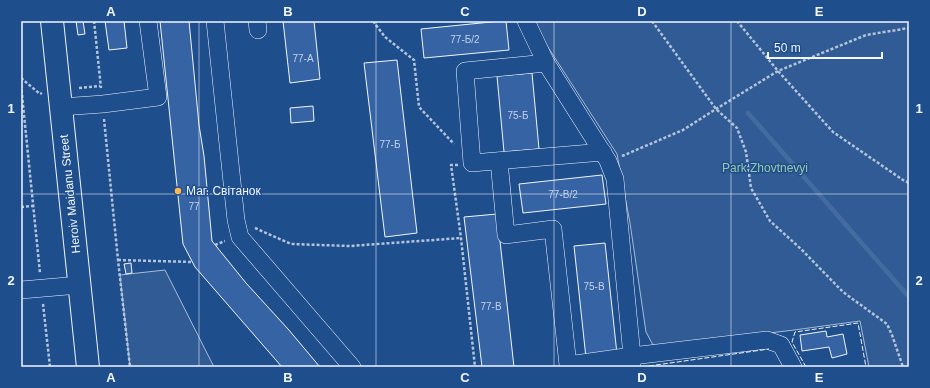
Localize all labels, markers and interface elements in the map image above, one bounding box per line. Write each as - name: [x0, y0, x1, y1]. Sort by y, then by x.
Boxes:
- text: A: [106, 4, 116, 19]
- text: B: [283, 4, 293, 19]
- text: C: [460, 4, 470, 19]
- text: D: [637, 4, 647, 19]
- text: E: [815, 4, 824, 19]
- house number: 77-Б/2: [450, 34, 480, 45]
- scale bar: [768, 34, 882, 60]
- text: 50 m: [774, 41, 801, 55]
- house number: 77-А: [292, 53, 314, 64]
- text: 1: [7, 101, 15, 116]
- text: 1: [915, 101, 923, 116]
- house number: 75-Б: [507, 110, 529, 121]
- street label: Heroiv Maidanu Street: [57, 133, 83, 254]
- house number: 77-Б: [379, 139, 401, 150]
- park label: Park Zhovtnevyi: [722, 161, 808, 175]
- place label: Маг. Світанок: [186, 184, 261, 198]
- marker: Маг. Світанок: [173, 186, 183, 196]
- house number: 77-В/2: [548, 189, 578, 200]
- house number: 77: [188, 201, 200, 212]
- text: 2: [7, 273, 15, 288]
- text: 2: [915, 273, 923, 288]
- house number: 75-В: [583, 281, 605, 292]
- house number: 77-В: [480, 301, 502, 312]
- text: A: [106, 370, 116, 385]
- text: B: [283, 370, 293, 385]
- text: C: [460, 370, 470, 385]
- text: D: [637, 370, 647, 385]
- text: E: [815, 370, 824, 385]

